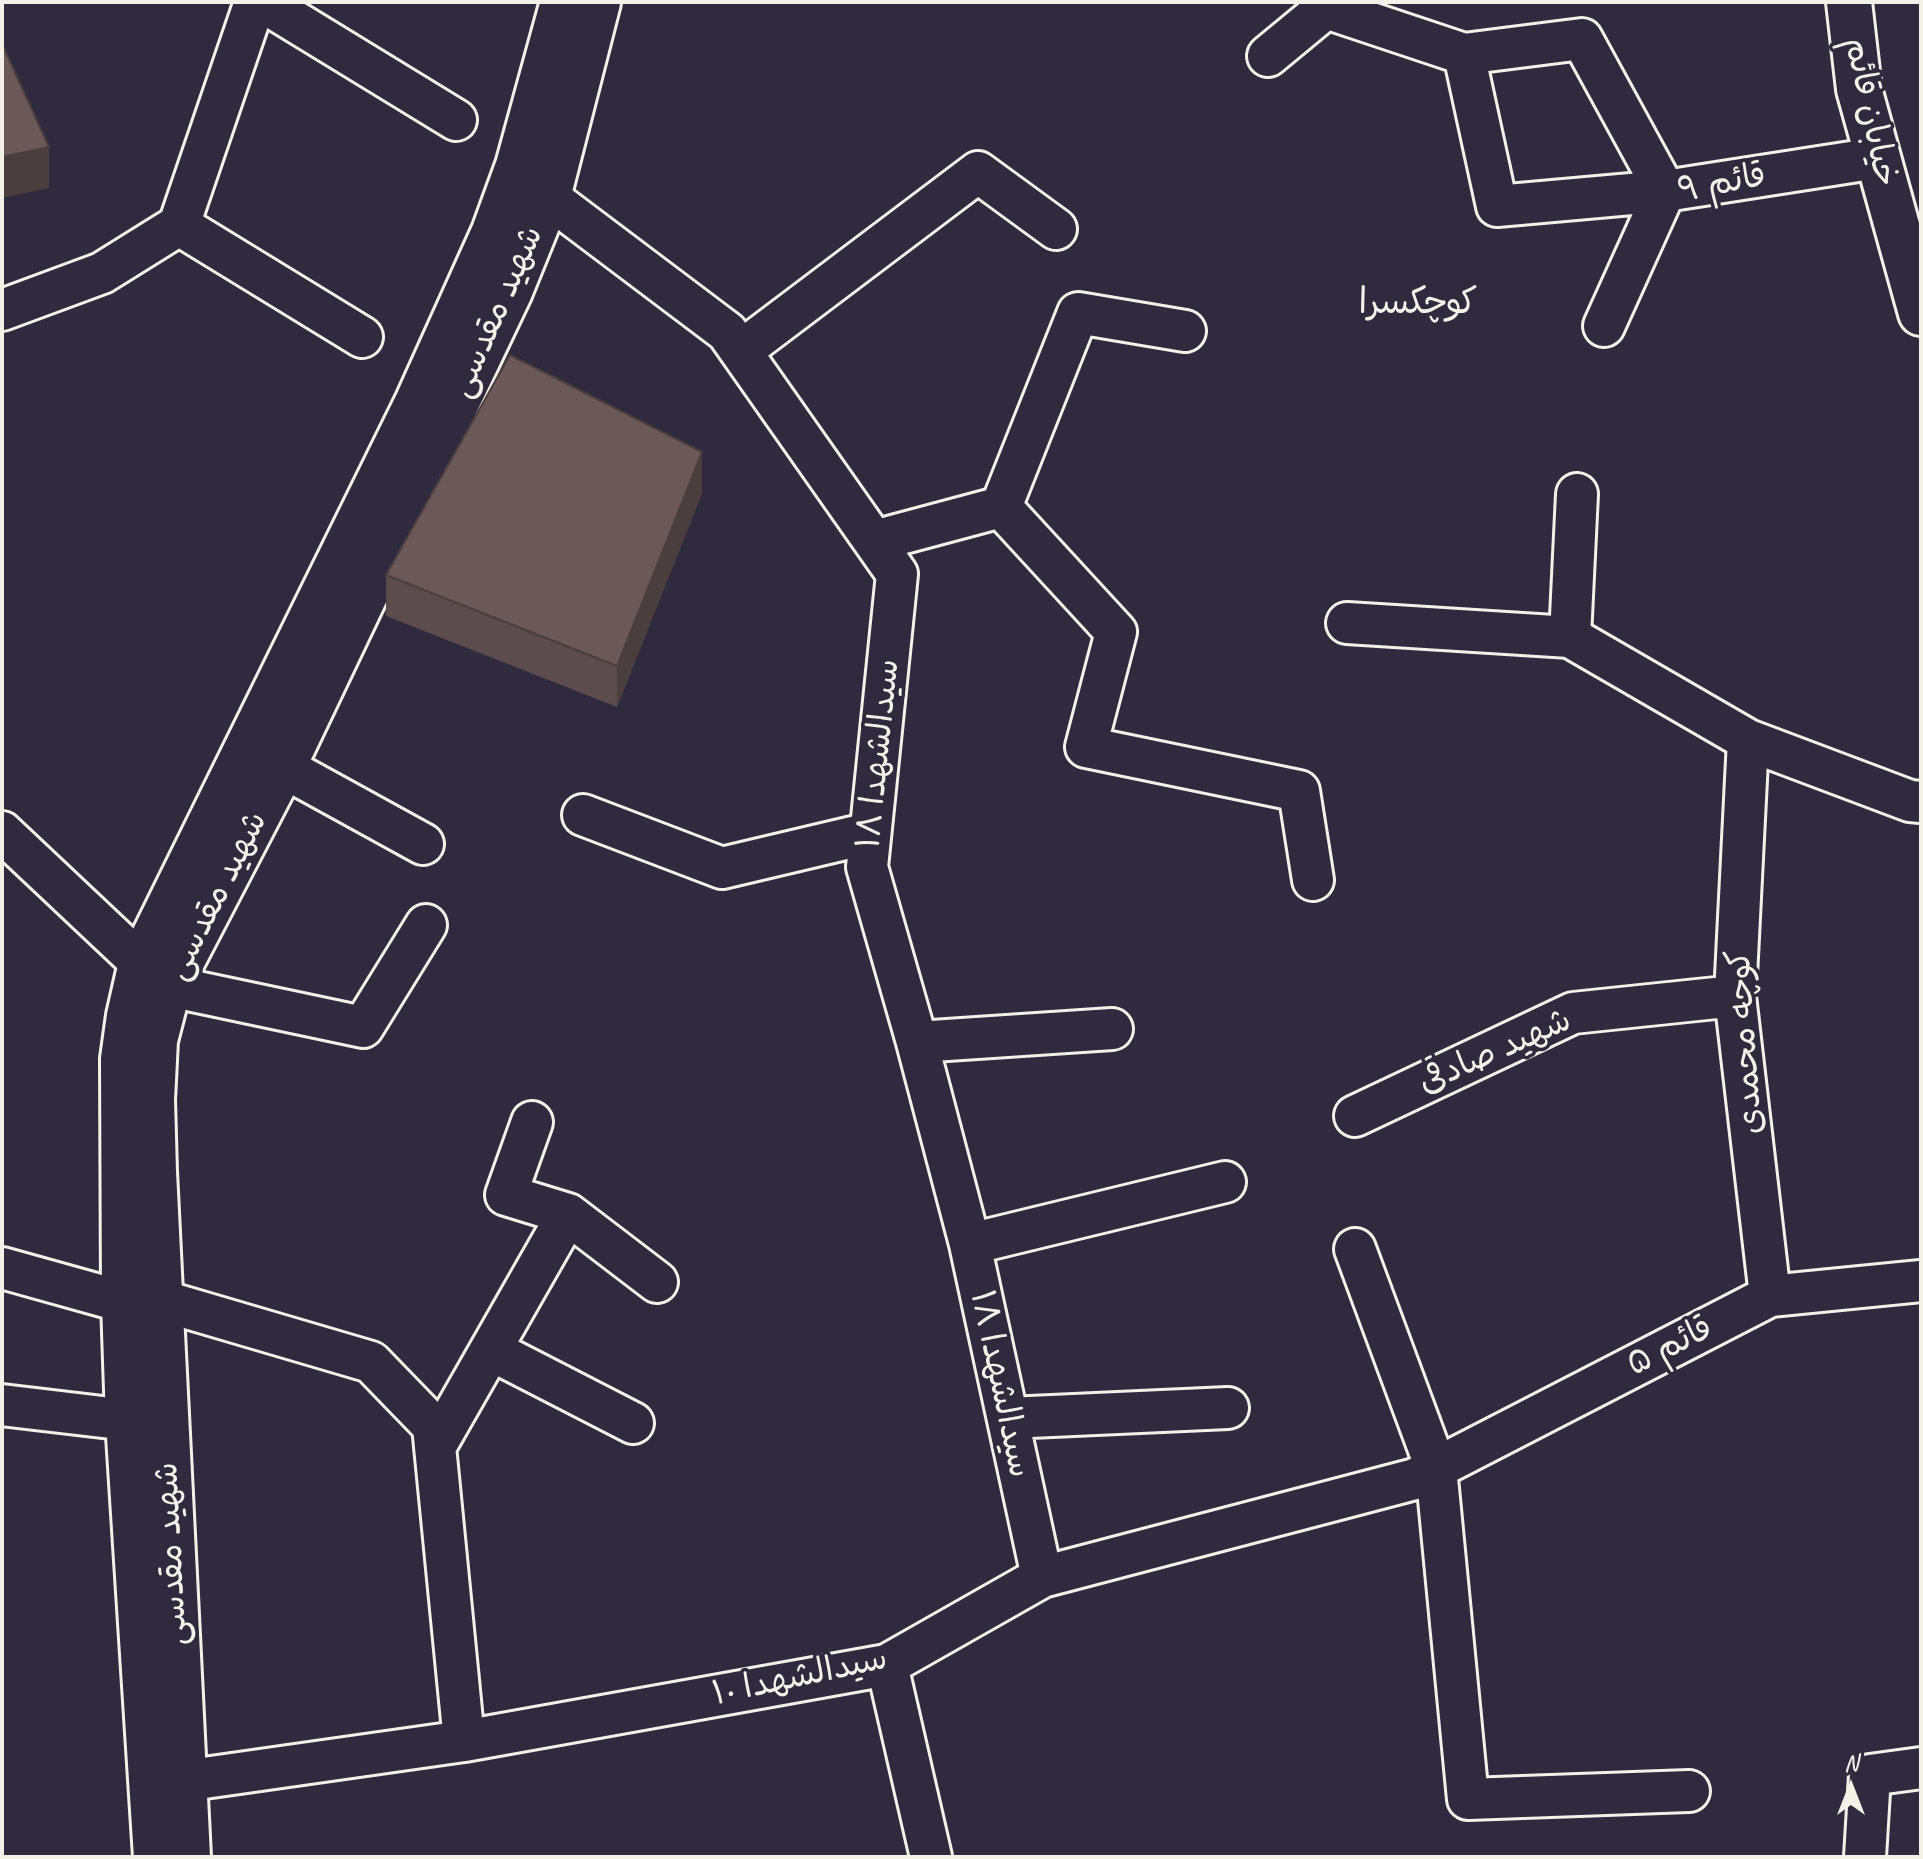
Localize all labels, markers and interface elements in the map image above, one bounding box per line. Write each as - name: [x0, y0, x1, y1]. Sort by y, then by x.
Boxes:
- street label: خیابان قائم: [1834, 34, 1906, 190]
- street label: قائم ۹: [1675, 156, 1769, 212]
- street label: شهید مقدسی: [441, 220, 553, 404]
- district label: کوچکسرا: [1359, 282, 1477, 326]
- street label: سیدالشهدا ۱۸: [849, 657, 909, 851]
- street label: شهید مقدسی: [157, 805, 277, 987]
- street label: کوچه محمدی: [1719, 948, 1773, 1136]
- street label: شهید صادقی: [1412, 1000, 1578, 1104]
- street label: سیدالشهدا ۱۸: [960, 1287, 1040, 1481]
- street label: قائم ۵: [1620, 1308, 1720, 1386]
- street label: شهید مقدسی: [147, 1461, 197, 1647]
- street label: سیدالشهدا ۱۰: [709, 1639, 891, 1715]
- north arrow: [1811, 1747, 1891, 1827]
- text: N: [1844, 1749, 1858, 1777]

